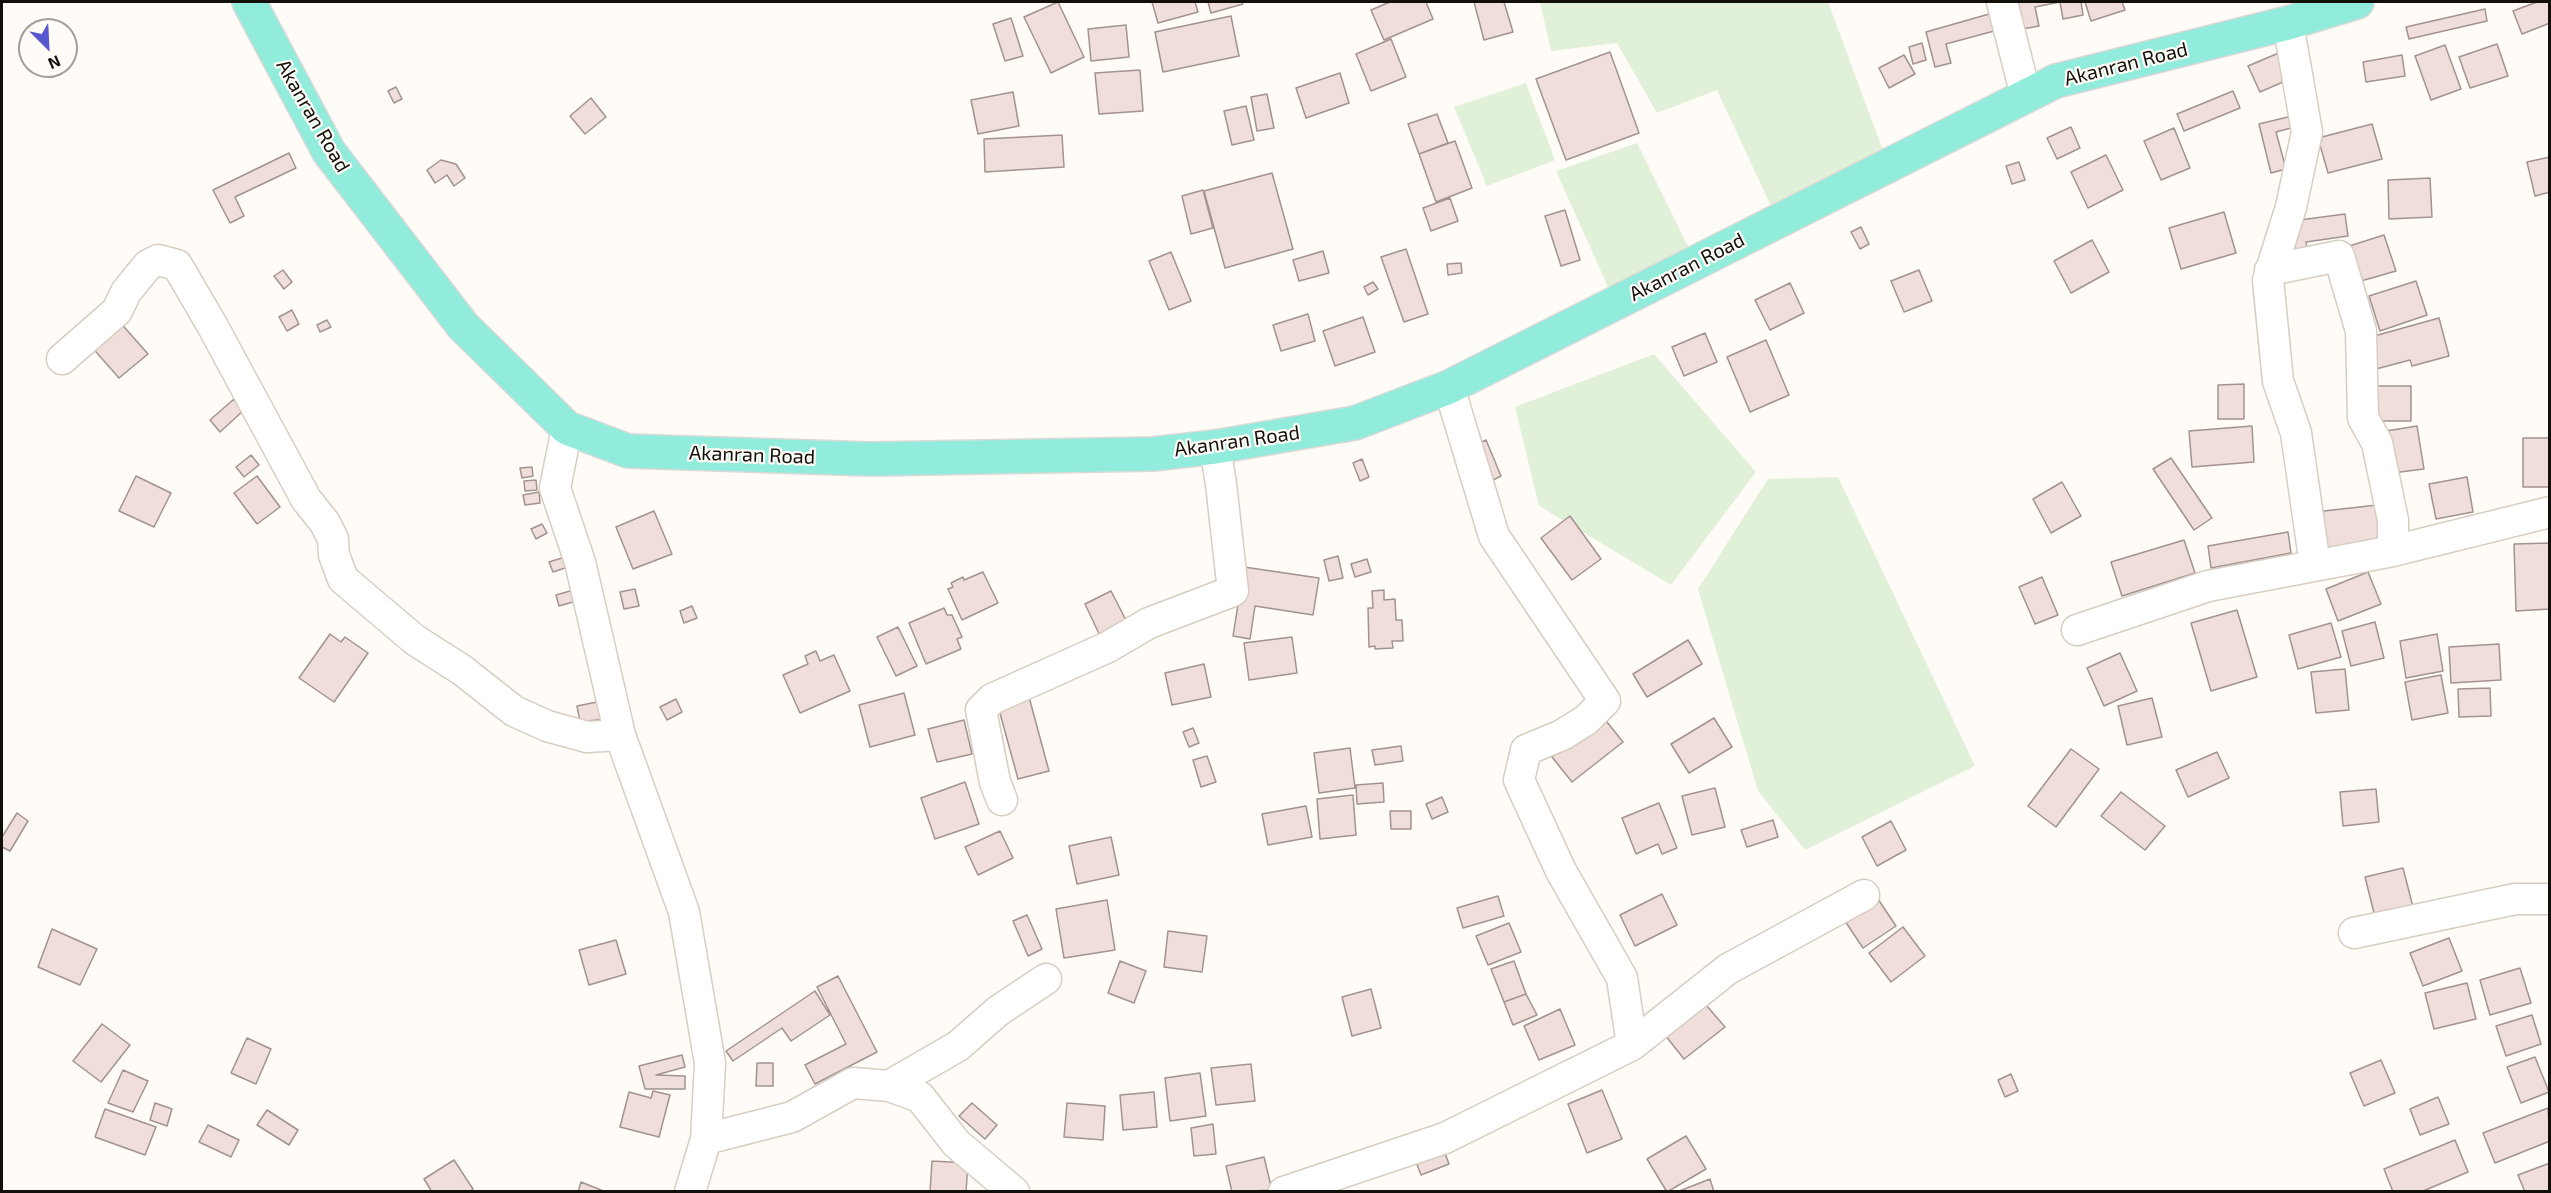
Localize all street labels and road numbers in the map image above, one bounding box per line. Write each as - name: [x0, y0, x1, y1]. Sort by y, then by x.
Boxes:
- street label: Akanran Road: [2062, 37, 2190, 91]
- street label: Akanran Road: [271, 55, 355, 177]
- street label: Akanran Road: [1625, 228, 1749, 306]
- street label: Akanran Road: [1173, 420, 1301, 462]
- street label: Akanran Road: [688, 441, 816, 469]

